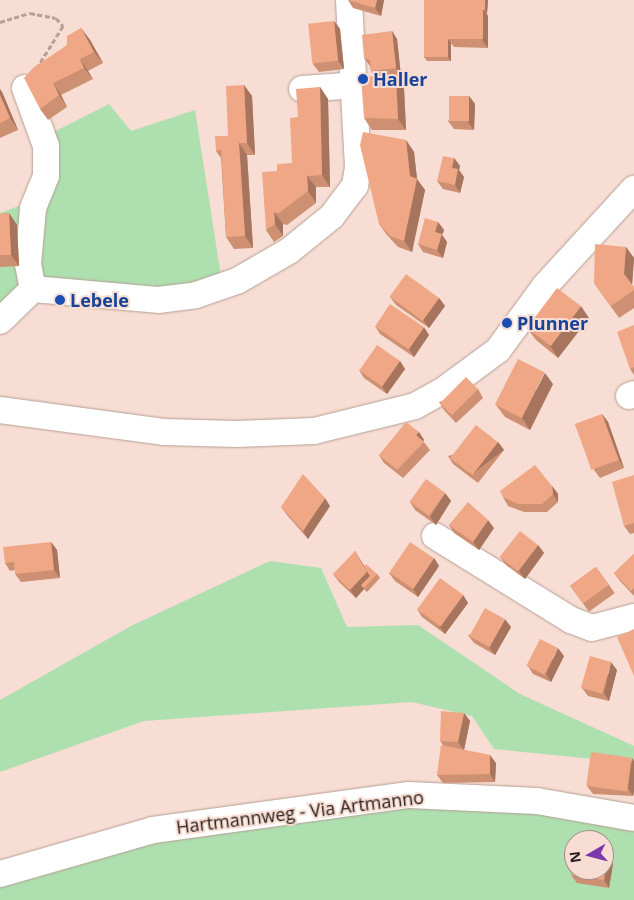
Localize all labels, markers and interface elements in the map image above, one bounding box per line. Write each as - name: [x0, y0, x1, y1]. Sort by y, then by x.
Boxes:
- place label: Haller: [373, 68, 427, 90]
- marker: Haller: [357, 73, 369, 85]
- place label: Lebele: [70, 289, 129, 311]
- marker: Lebele: [54, 294, 66, 306]
- place label: Plunner: [517, 312, 588, 334]
- marker: Plunner: [501, 317, 513, 329]
- street label: Hartmannweg - Via Artmanno: [175, 786, 425, 838]
- north arrow: [564, 830, 614, 880]
- text: N: [564, 850, 585, 864]

